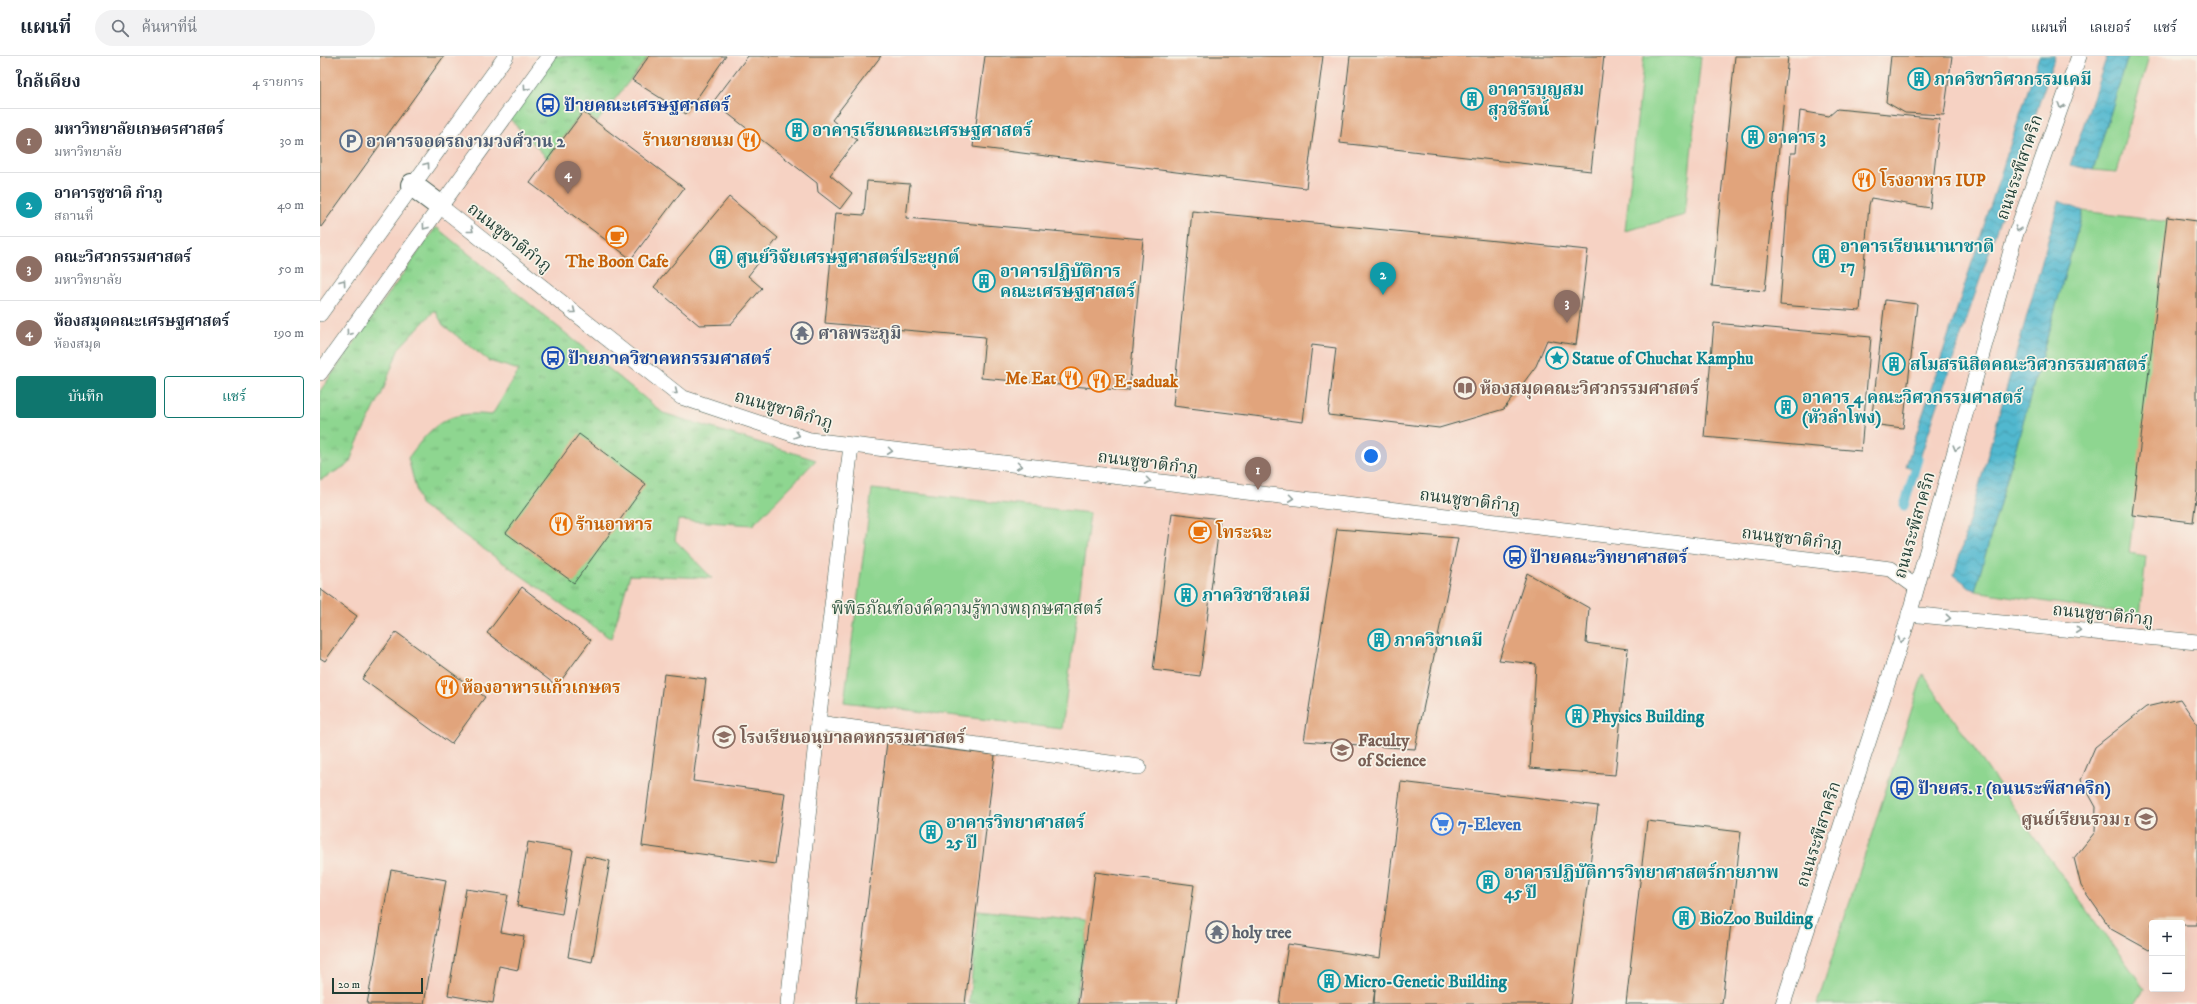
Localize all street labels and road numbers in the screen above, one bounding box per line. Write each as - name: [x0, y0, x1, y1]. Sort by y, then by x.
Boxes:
- street label: ถนนระพีสาคริก: [1992, 112, 2048, 223]
- street label: ถนนชูชาติกำภู: [463, 198, 556, 278]
- street label: ถนนชูชาติกำภู: [732, 385, 836, 435]
- street label: ถนนชูชาติกำภู: [1096, 446, 1200, 480]
- street label: ถนนระพีสาคริก: [1889, 469, 1941, 581]
- street label: ถนนชูชาติกำภู: [1418, 484, 1522, 518]
- street label: ถนนชูชาติกำภู: [1740, 522, 1844, 556]
- street label: ถนนชูชาติกำภู: [2051, 599, 2155, 631]
- street label: ถนนระพีสาคริก: [1791, 779, 1846, 890]

